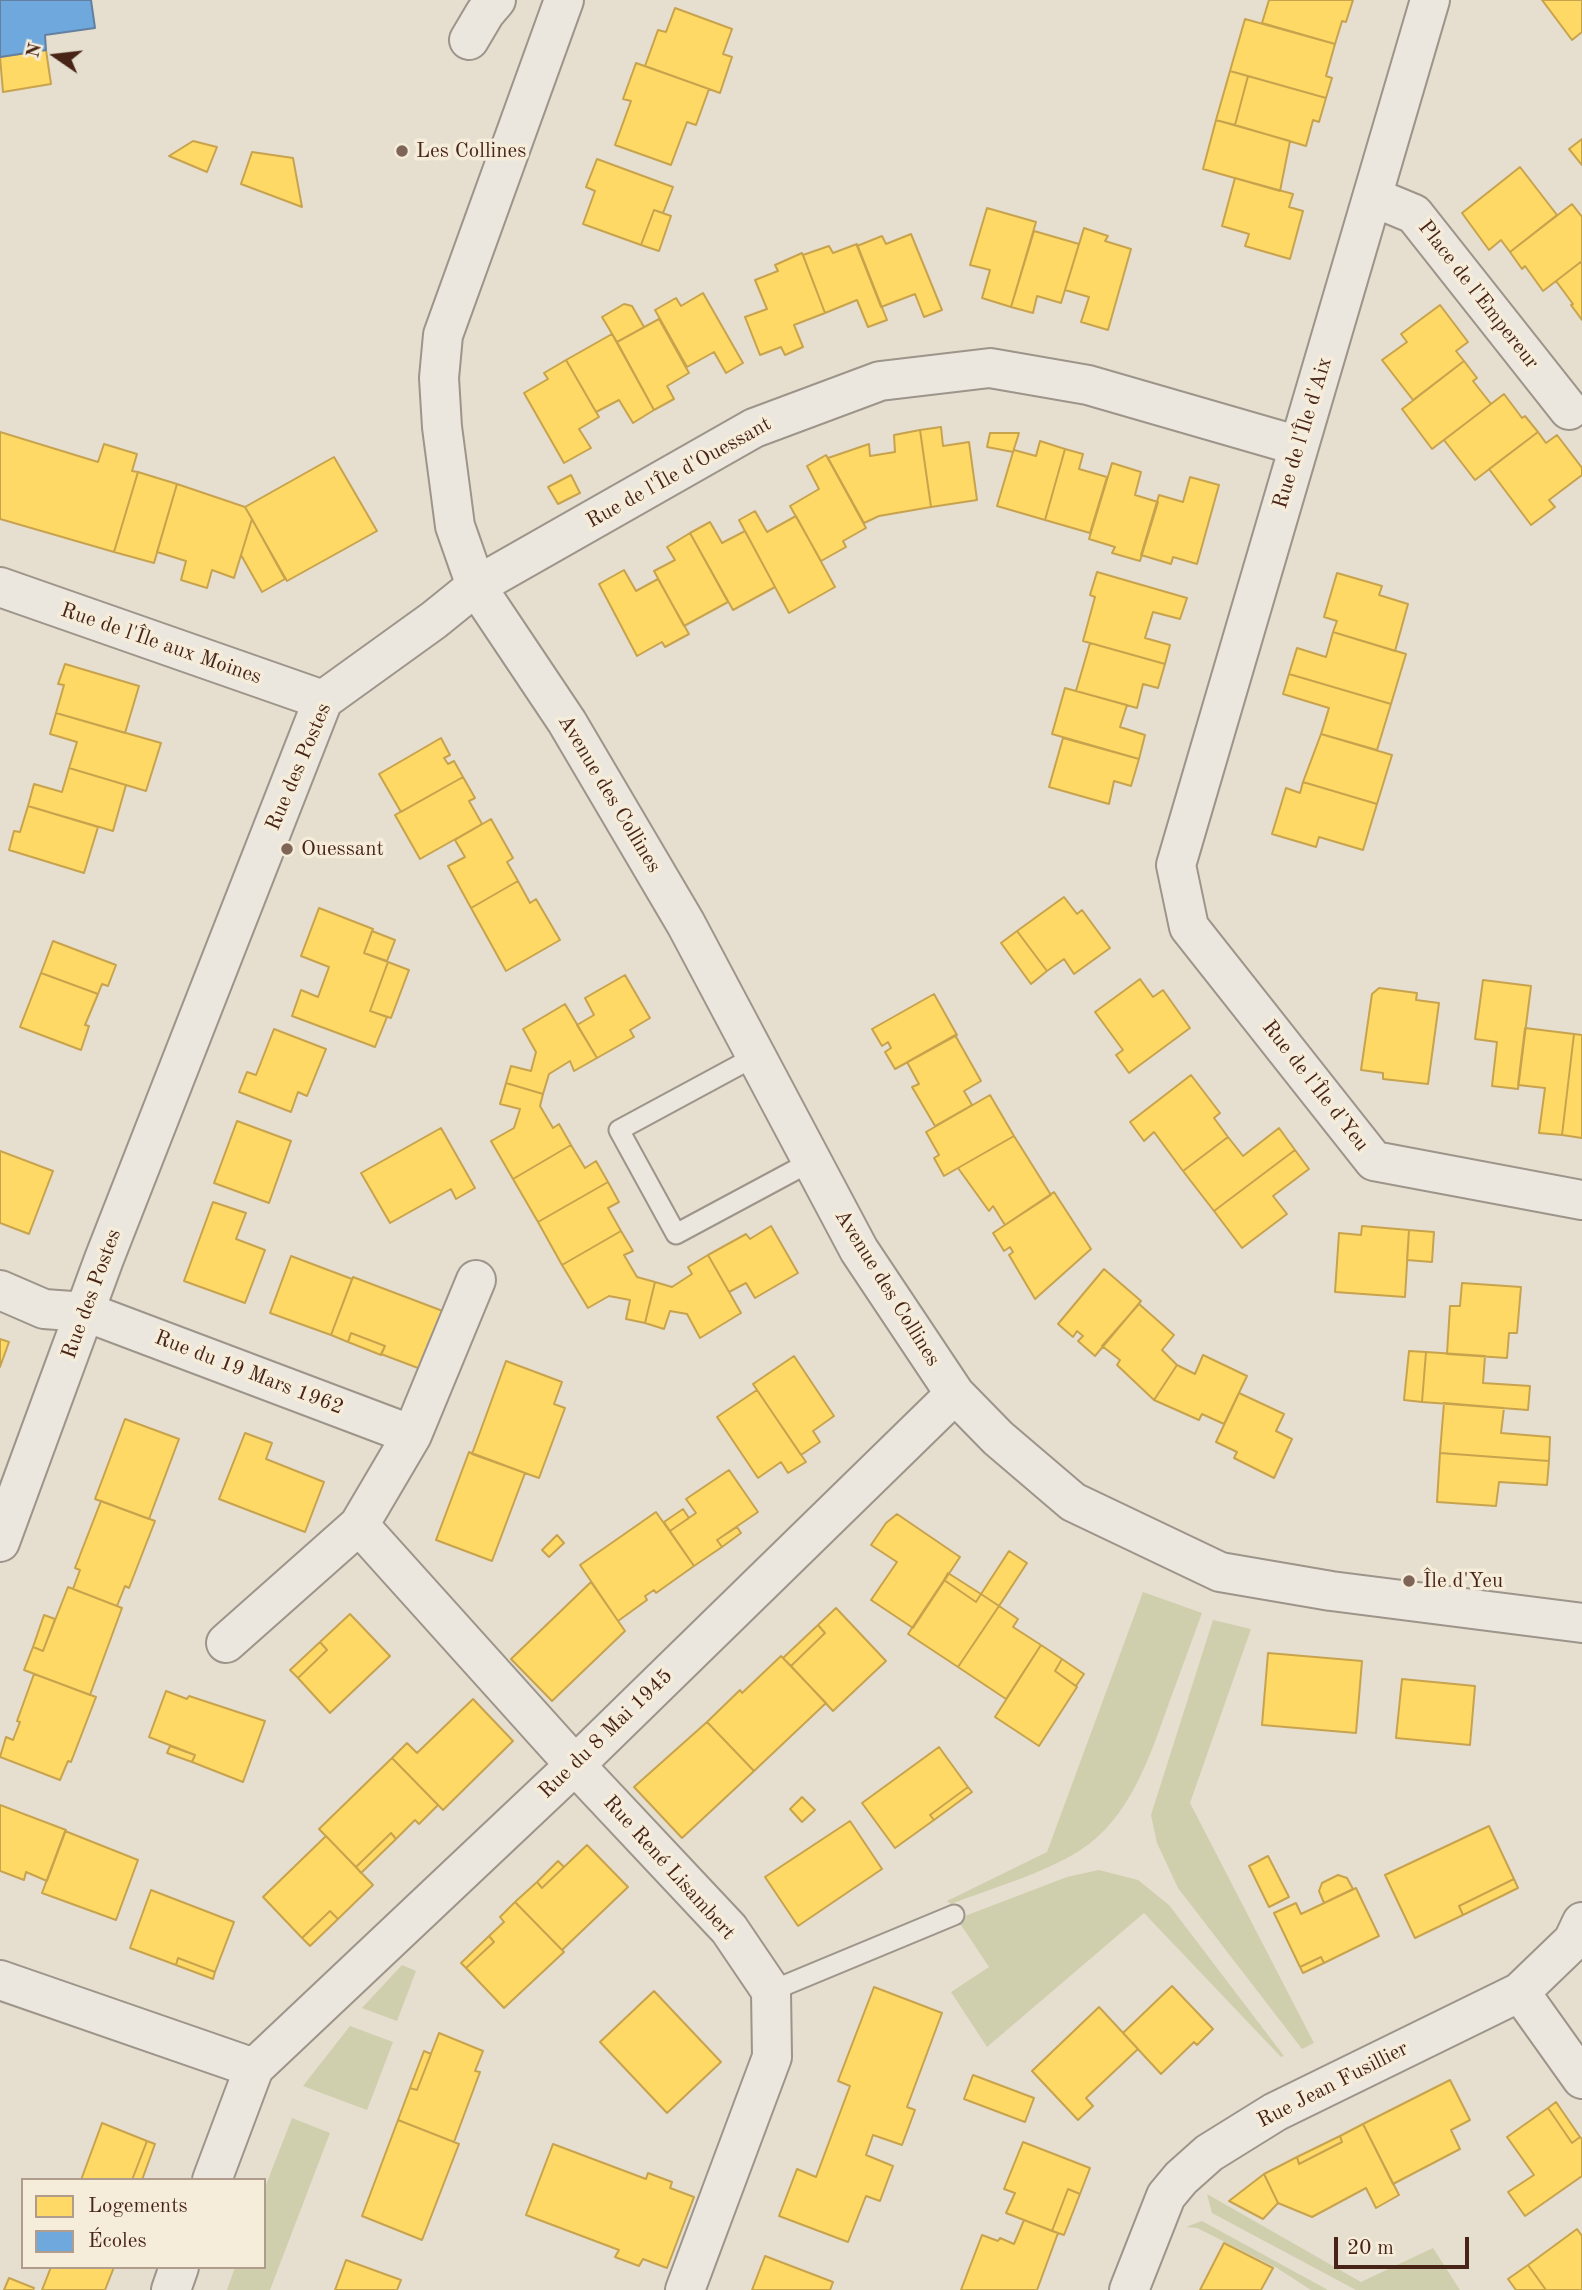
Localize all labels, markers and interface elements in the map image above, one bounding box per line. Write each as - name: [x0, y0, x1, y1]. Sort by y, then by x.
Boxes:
- north arrow: [21, 21, 91, 91]
- text: N: [24, 41, 46, 60]
- place label: Les Collines: [416, 138, 526, 164]
- marker: Les Collines: [394, 143, 410, 159]
- street label: Place de l'Empereur: [1412, 216, 1544, 374]
- street label: Rue de l'Île d'Aix: [1268, 354, 1338, 512]
- street label: Rue de l'Île d'Ouessant: [582, 412, 776, 534]
- street label: Rue de l'Île aux Moines: [57, 598, 265, 690]
- street label: Rue des Postes: [261, 699, 337, 835]
- street label: Avenue des Collines: [552, 710, 666, 878]
- place label: Ouessant: [301, 836, 384, 862]
- marker: Ouessant: [279, 841, 295, 857]
- street label: Rue de l'Île d'Yeu: [1256, 1016, 1374, 1156]
- street label: Avenue des Collines: [829, 1205, 945, 1371]
- street label: Rue des Postes: [57, 1226, 127, 1362]
- street label: Rue du 19 Mars 1962: [151, 1325, 347, 1421]
- place label: Île d'Yeu: [1423, 1568, 1503, 1594]
- marker: Île d'Yeu: [1401, 1573, 1417, 1589]
- street label: Rue du 8 Mai 1945: [534, 1664, 678, 1804]
- street label: Rue René Lisambert: [598, 1791, 740, 1945]
- street label: Rue Jean Fusillier: [1253, 2036, 1413, 2134]
- legend: [21, 2178, 266, 2269]
- text: Logements: [88, 2196, 188, 2217]
- scale bar: [1337, 2224, 1472, 2268]
- text: Écoles: [88, 2231, 147, 2252]
- text: 20 m: [1347, 2238, 1394, 2259]

